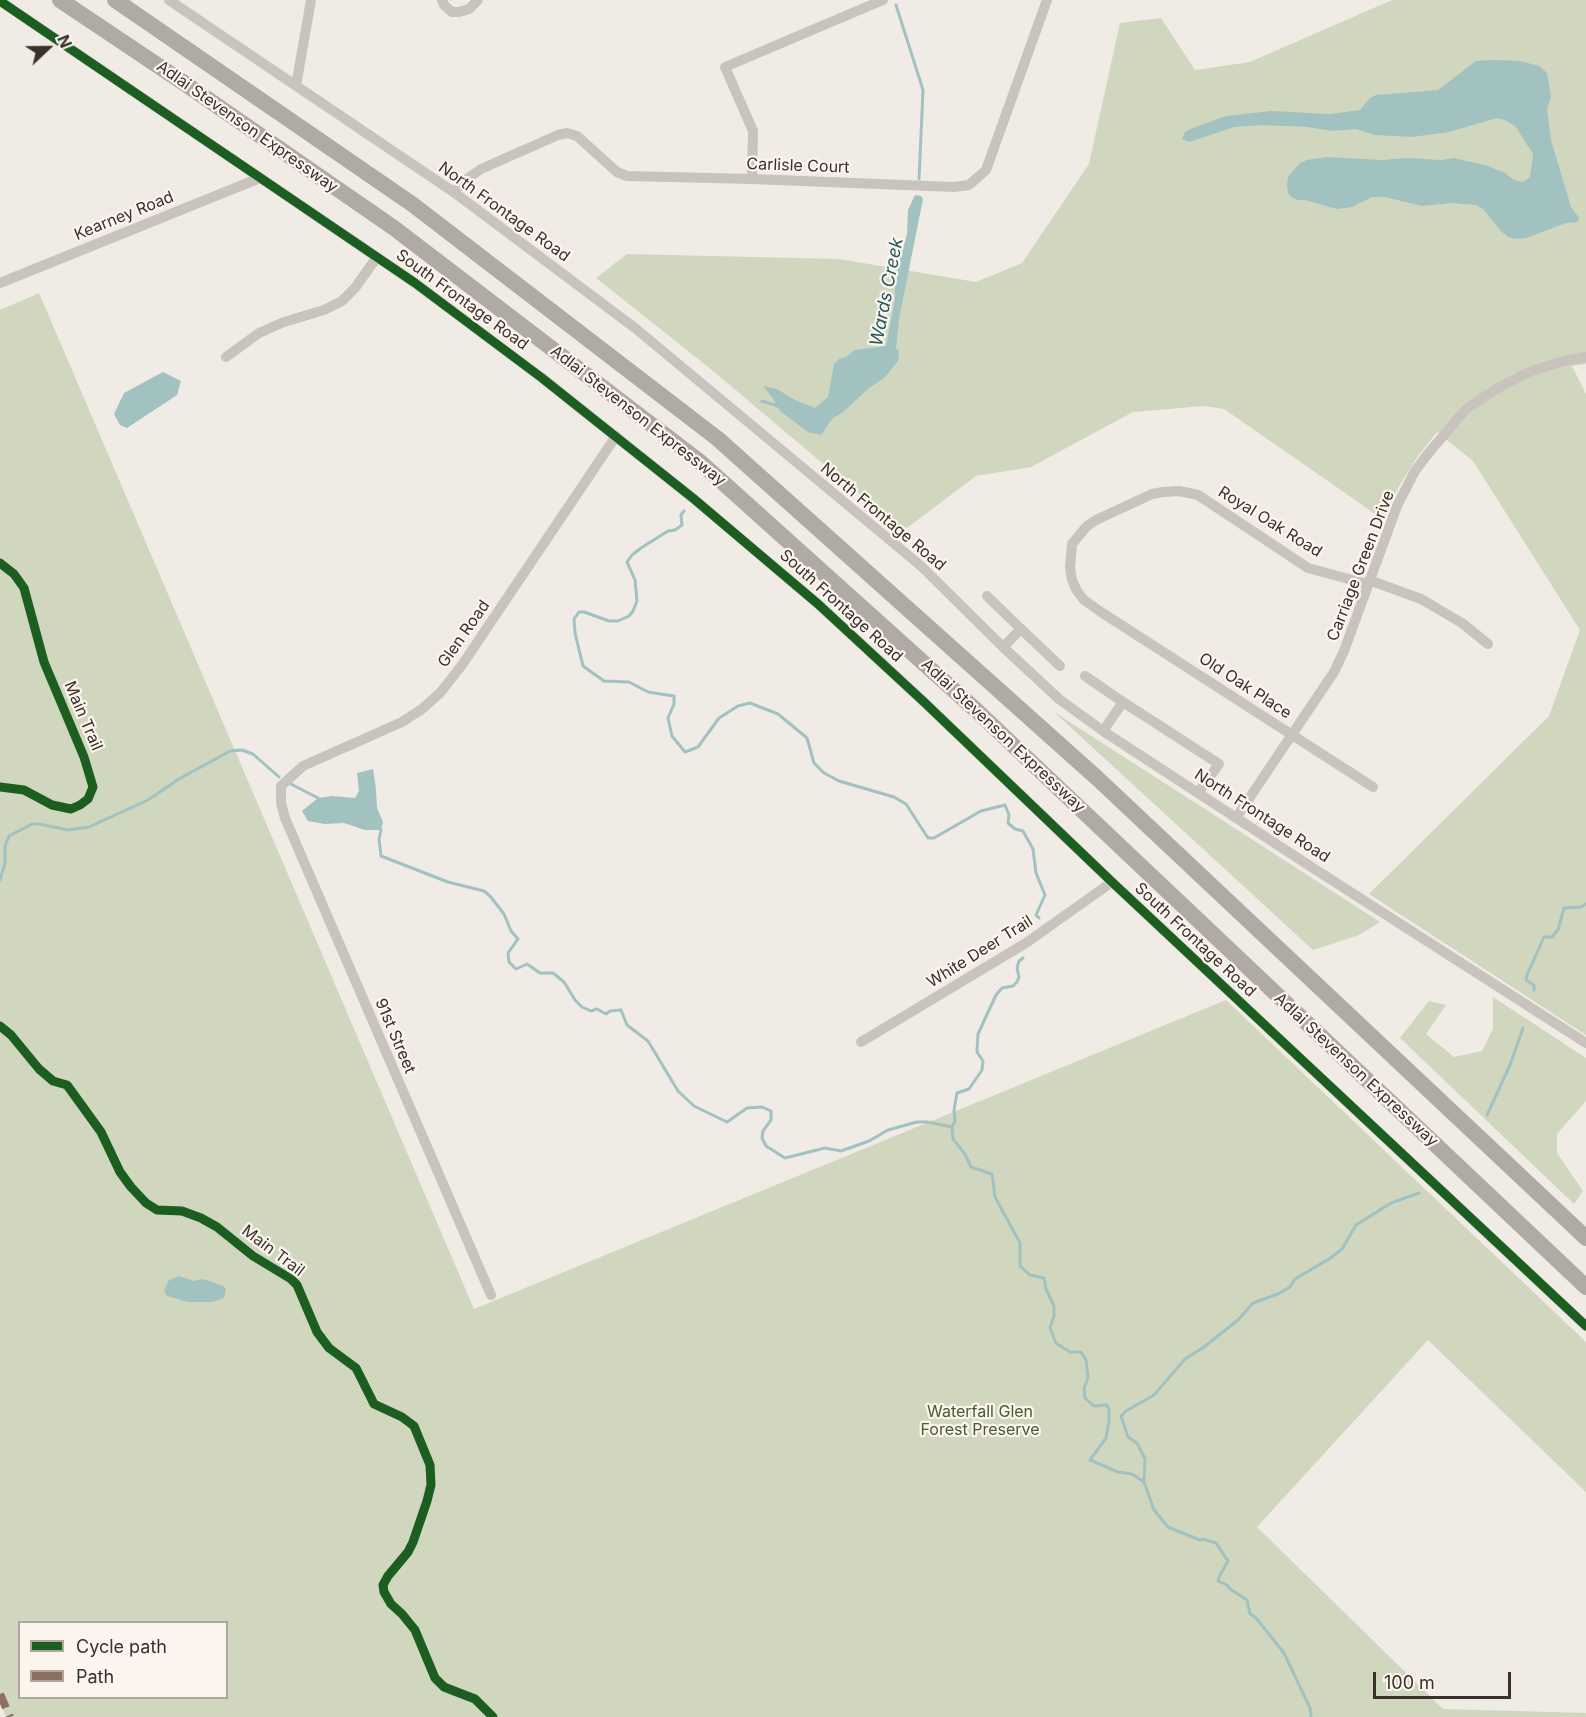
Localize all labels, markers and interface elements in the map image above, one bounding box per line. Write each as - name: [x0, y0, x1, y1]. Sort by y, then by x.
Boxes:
- north arrow: [18, 18, 78, 78]
- text: N: [53, 32, 76, 51]
- street label: Adlai Stevenson Expressway: [153, 57, 341, 197]
- street label: Carlisle Court: [746, 155, 850, 177]
- street label: North Frontage Road: [435, 158, 573, 266]
- street label: Kearney Road: [72, 187, 176, 245]
- water label: Wards Creek: [866, 236, 908, 348]
- street label: South Frontage Road: [392, 246, 532, 354]
- street label: Adlai Stevenson Expressway: [547, 342, 729, 490]
- street label: North Frontage Road: [817, 459, 949, 575]
- street label: Royal Oak Road: [1215, 482, 1325, 562]
- street label: Carriage Green Drive: [1323, 488, 1399, 644]
- street label: South Frontage Road: [776, 546, 906, 666]
- street label: Glen Road: [434, 597, 494, 671]
- street label: Old Oak Place: [1195, 649, 1295, 723]
- street label: Adlai Stevenson Expressway: [917, 655, 1089, 817]
- street label: Main Trail: [60, 678, 106, 754]
- street label: North Frontage Road: [1191, 765, 1333, 867]
- street label: South Frontage Road: [1130, 879, 1260, 1001]
- street label: White Deer Trail: [924, 912, 1036, 992]
- street label: Adlai Stevenson Expressway: [1270, 989, 1442, 1151]
- street label: 91st Street: [371, 996, 419, 1076]
- street label: Main Trail: [238, 1221, 308, 1281]
- park label: Waterfall Glen Forest Preserve: [920, 1402, 1040, 1440]
- legend: [18, 1621, 228, 1699]
- text: Cycle path: [76, 1636, 167, 1657]
- scale bar: [1376, 1660, 1514, 1698]
- text: Path: [76, 1666, 114, 1687]
- text: 100 m: [1384, 1672, 1435, 1693]

